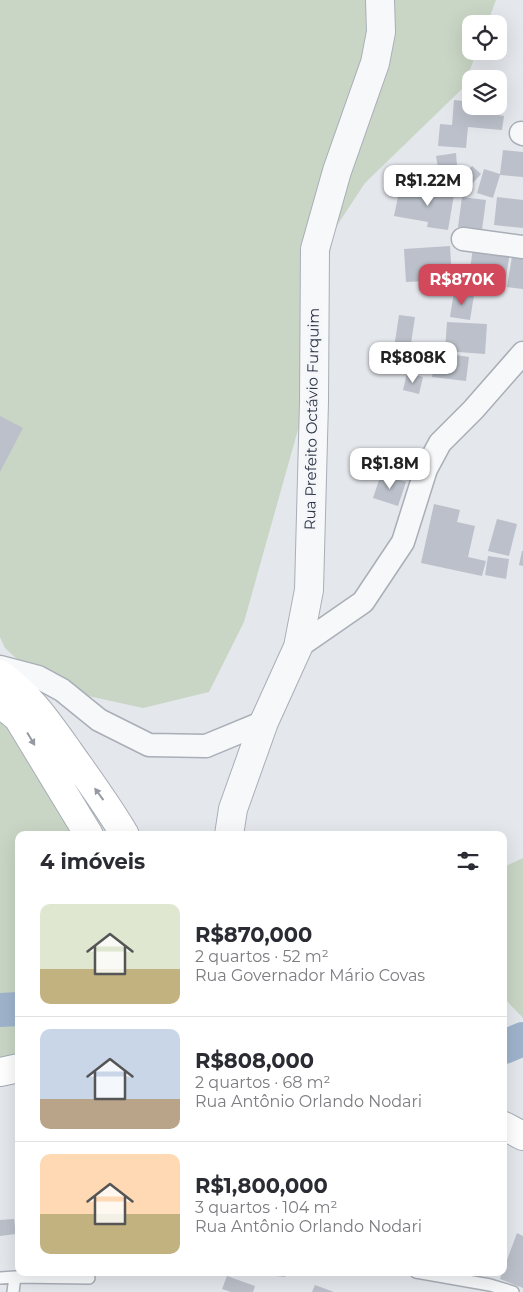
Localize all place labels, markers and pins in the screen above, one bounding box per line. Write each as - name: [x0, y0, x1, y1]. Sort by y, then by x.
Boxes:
- pin: R$1.22M: [382, 164, 474, 207]
- pin: R$870K: [421, 264, 503, 306]
- pin: R$808K: [372, 342, 454, 384]
- pin: R$1.8M: [349, 448, 431, 490]

